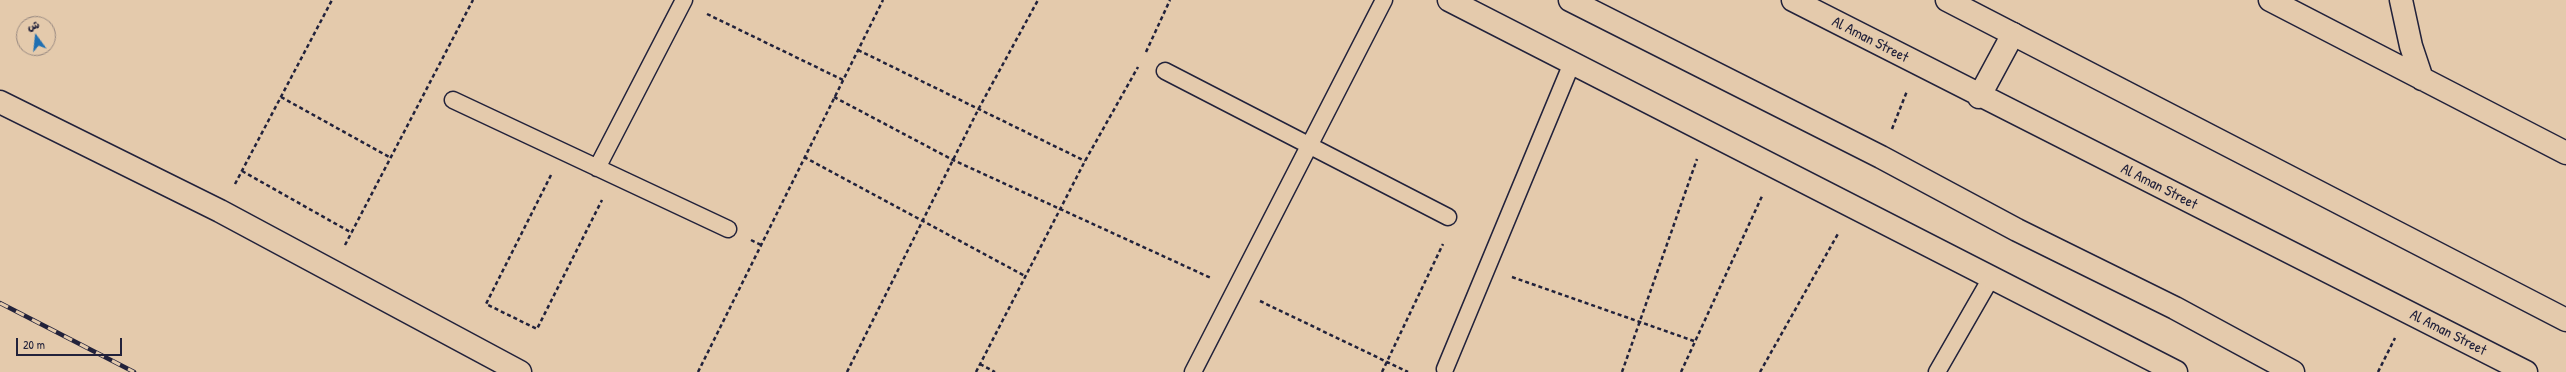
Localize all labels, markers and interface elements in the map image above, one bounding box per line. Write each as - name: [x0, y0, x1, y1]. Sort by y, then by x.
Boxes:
- street label: Al Aman Street: [1829, 13, 1911, 67]
- north arrow: [16, 16, 56, 56]
- text: ش: [25, 17, 41, 34]
- street label: Al Aman Street: [2118, 160, 2200, 214]
- street label: Al Aman Street: [2407, 306, 2489, 360]
- scale bar: [18, 330, 124, 356]
- text: 20 m: [23, 336, 45, 353]

